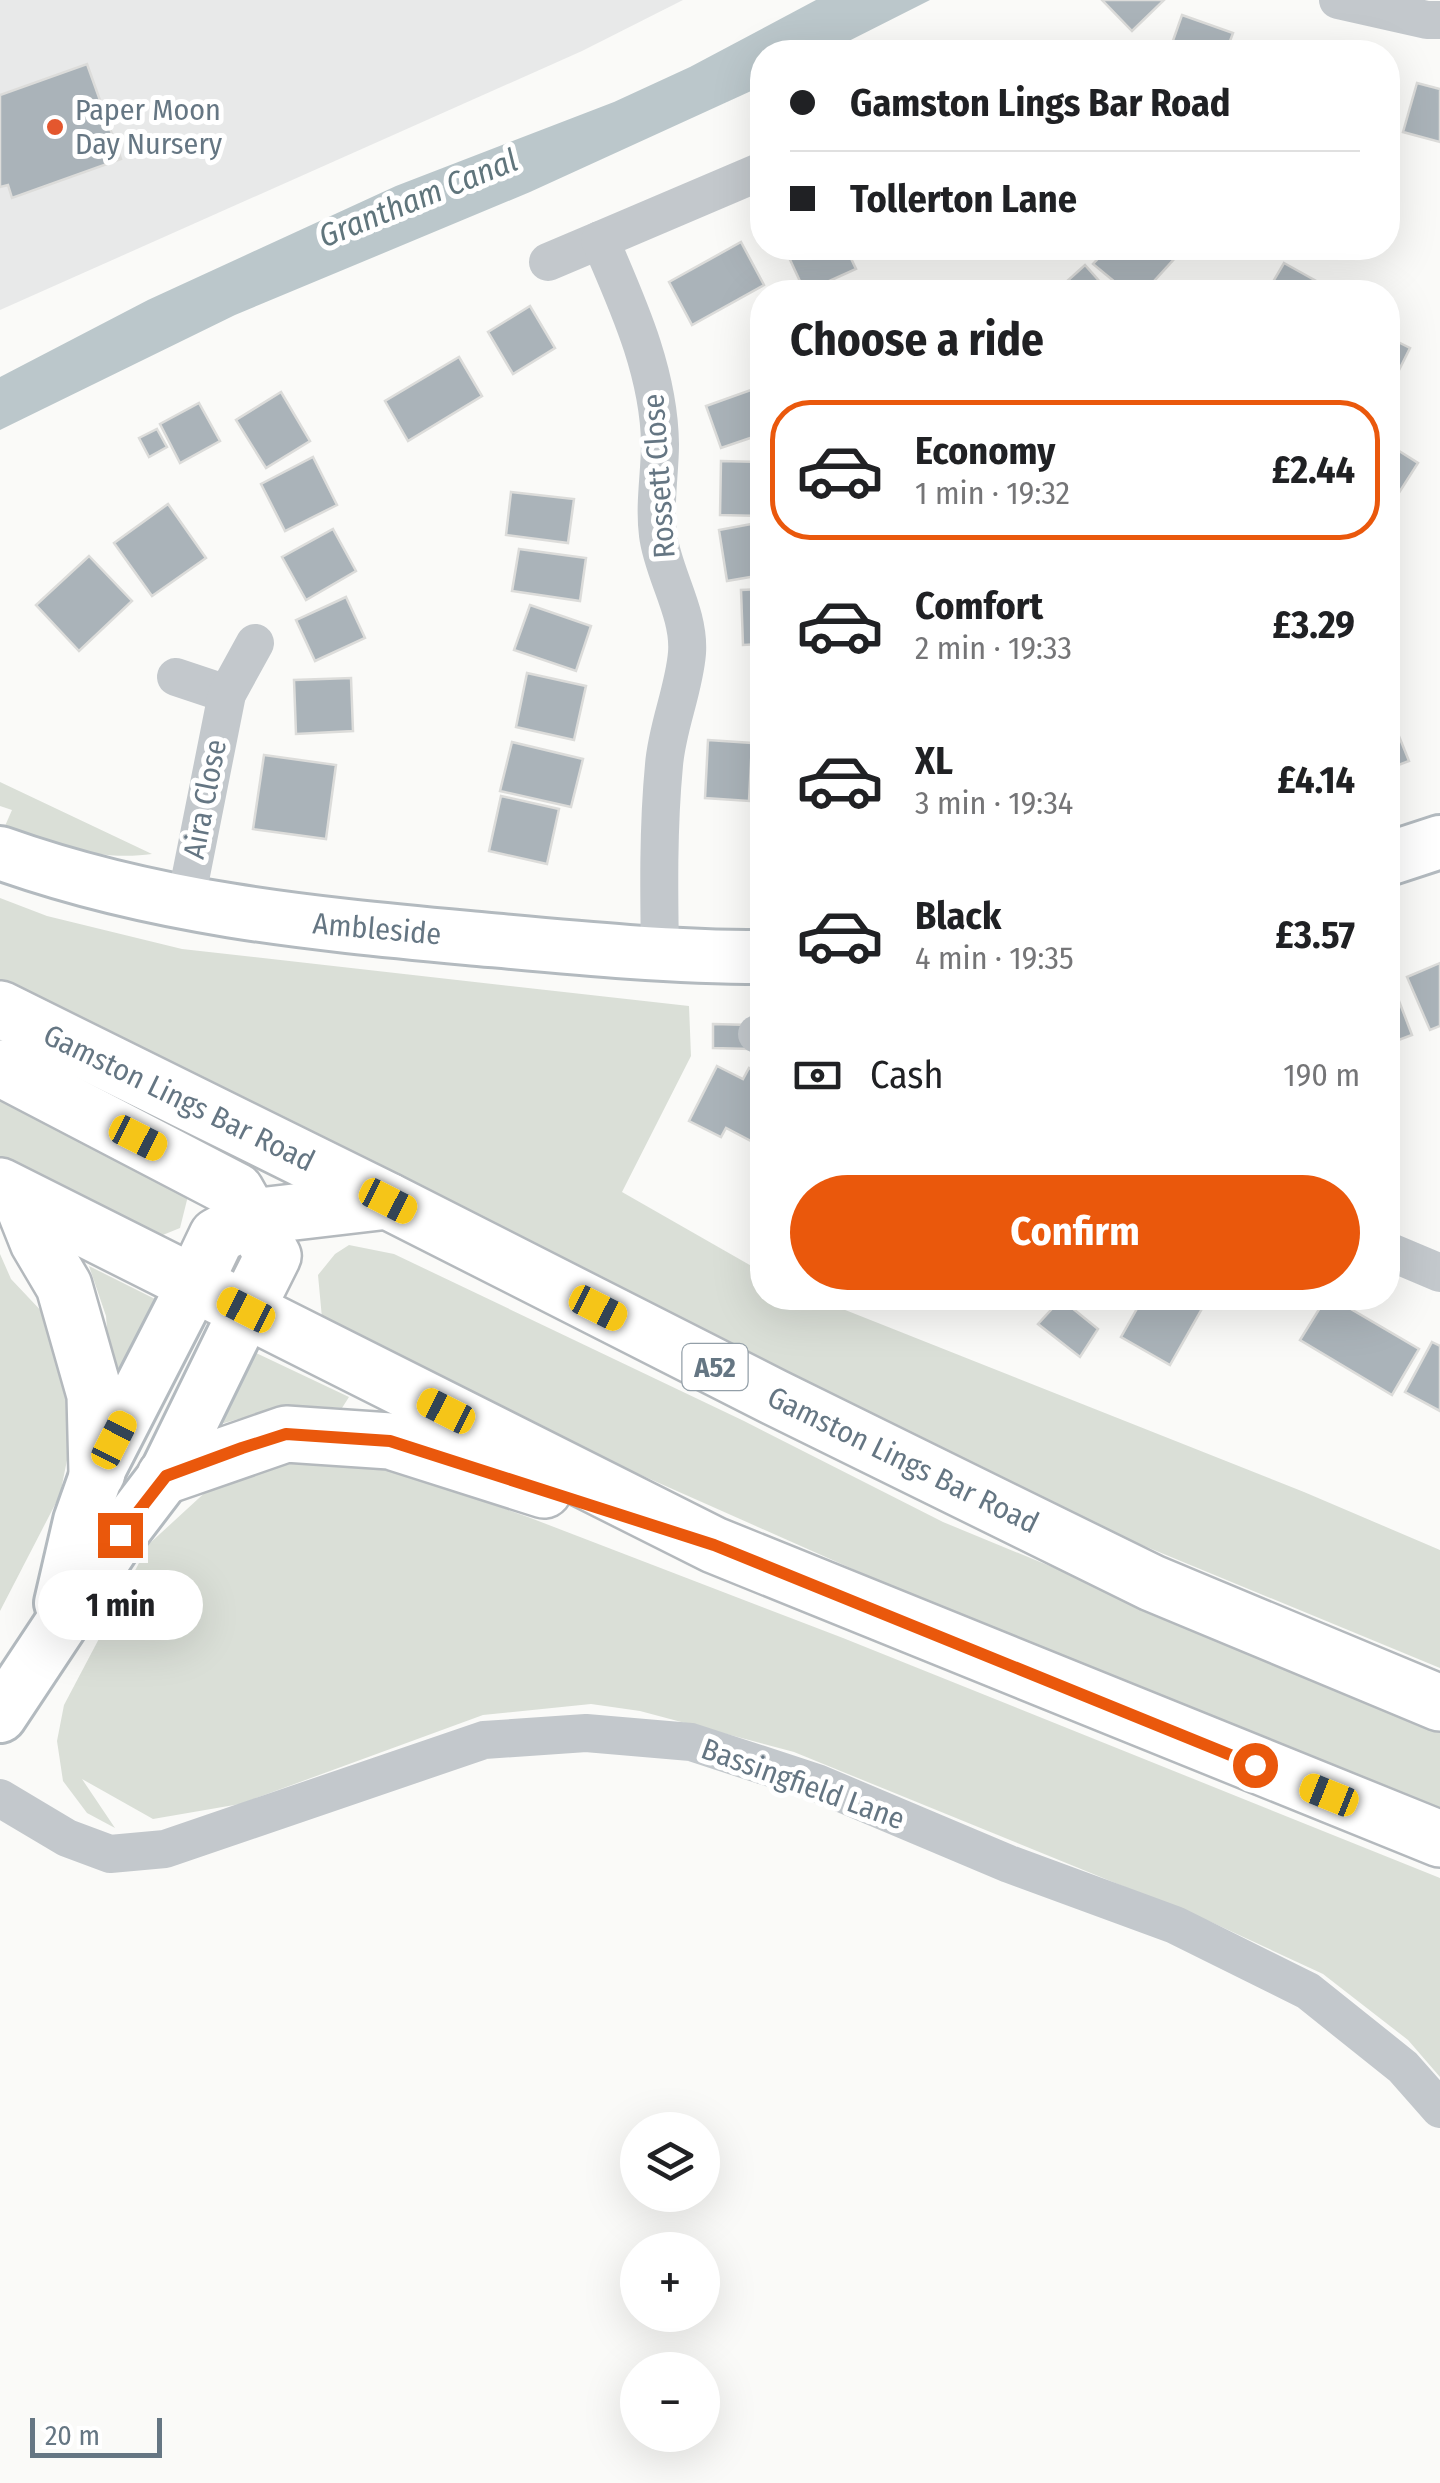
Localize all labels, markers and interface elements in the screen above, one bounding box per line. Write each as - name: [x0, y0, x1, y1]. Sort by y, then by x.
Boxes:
- text: Gamston Lings Bar Road: [850, 80, 1231, 126]
- place label: Paper Moon Day Nursery: [75, 92, 223, 162]
- marker: Paper Moon Day Nursery: [44, 116, 66, 138]
- water label: Grantham Canal: [313, 141, 523, 255]
- text: Tollerton Lane: [850, 176, 1077, 222]
- text: Choose a ride: [790, 313, 1044, 367]
- street label: Rossett Close: [635, 393, 683, 559]
- icon: car: [795, 425, 885, 515]
- text: Economy: [915, 428, 1055, 474]
- text: £2.44: [1272, 447, 1355, 493]
- text: 1 min · 19:32: [915, 474, 1070, 512]
- icon: car: [795, 580, 885, 670]
- text: Comfort: [915, 583, 1043, 629]
- text: £3.29: [1273, 602, 1355, 648]
- text: 2 min · 19:33: [915, 629, 1072, 667]
- icon: car: [795, 735, 885, 825]
- street label: Aira Close: [176, 736, 234, 862]
- text: XL: [915, 738, 953, 784]
- text: £4.14: [1277, 757, 1355, 803]
- text: 3 min · 19:34: [915, 784, 1073, 822]
- icon: car: [795, 890, 885, 980]
- text: Black: [915, 893, 1001, 939]
- street label: Ambleside: [311, 905, 443, 953]
- text: £3.57: [1275, 912, 1355, 958]
- text: 4 min · 19:35: [915, 939, 1074, 977]
- street label: Gamston Lings Bar Road: [38, 1017, 320, 1179]
- icon: cash: [790, 1048, 845, 1103]
- text: Cash: [870, 1052, 944, 1098]
- text: 190 m: [1283, 1056, 1360, 1094]
- car: [104, 1111, 172, 1165]
- car: [354, 1174, 422, 1228]
- button: Confirm: [790, 1175, 1360, 1290]
- car: [564, 1281, 632, 1335]
- car: [212, 1283, 280, 1337]
- road number: A52: [682, 1344, 748, 1390]
- street label: Gamston Lings Bar Road: [762, 1379, 1044, 1541]
- car: [412, 1384, 480, 1438]
- car: [87, 1406, 141, 1474]
- route end: [98, 1513, 143, 1558]
- callout: 1 min: [38, 1570, 202, 1640]
- text: 1 min: [86, 1586, 155, 1624]
- street label: Bassingfield Lane: [697, 1731, 909, 1837]
- route start: [1233, 1743, 1278, 1788]
- car: [1296, 1770, 1362, 1820]
- map controls: [620, 2112, 720, 2452]
- button: layers: [620, 2112, 720, 2212]
- button: +: [620, 2232, 720, 2332]
- button: −: [620, 2352, 720, 2452]
- scale bar: [30, 2413, 162, 2458]
- text: 20 m: [45, 2419, 100, 2452]

